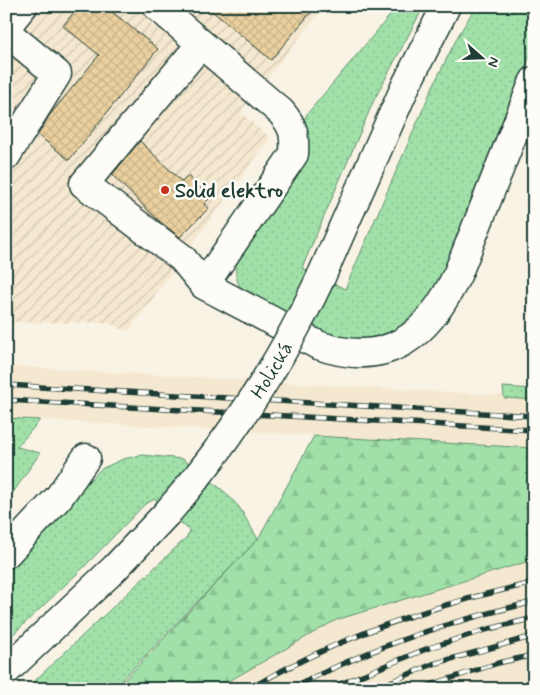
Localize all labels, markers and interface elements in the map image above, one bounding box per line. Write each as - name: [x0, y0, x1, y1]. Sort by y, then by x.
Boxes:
- north arrow: [458, 32, 508, 82]
- text: N: [483, 55, 503, 70]
- place label: Solid elektro: [175, 178, 283, 205]
- marker: Solid elektro: [159, 184, 171, 196]
- street label: Holická: [245, 337, 300, 404]

